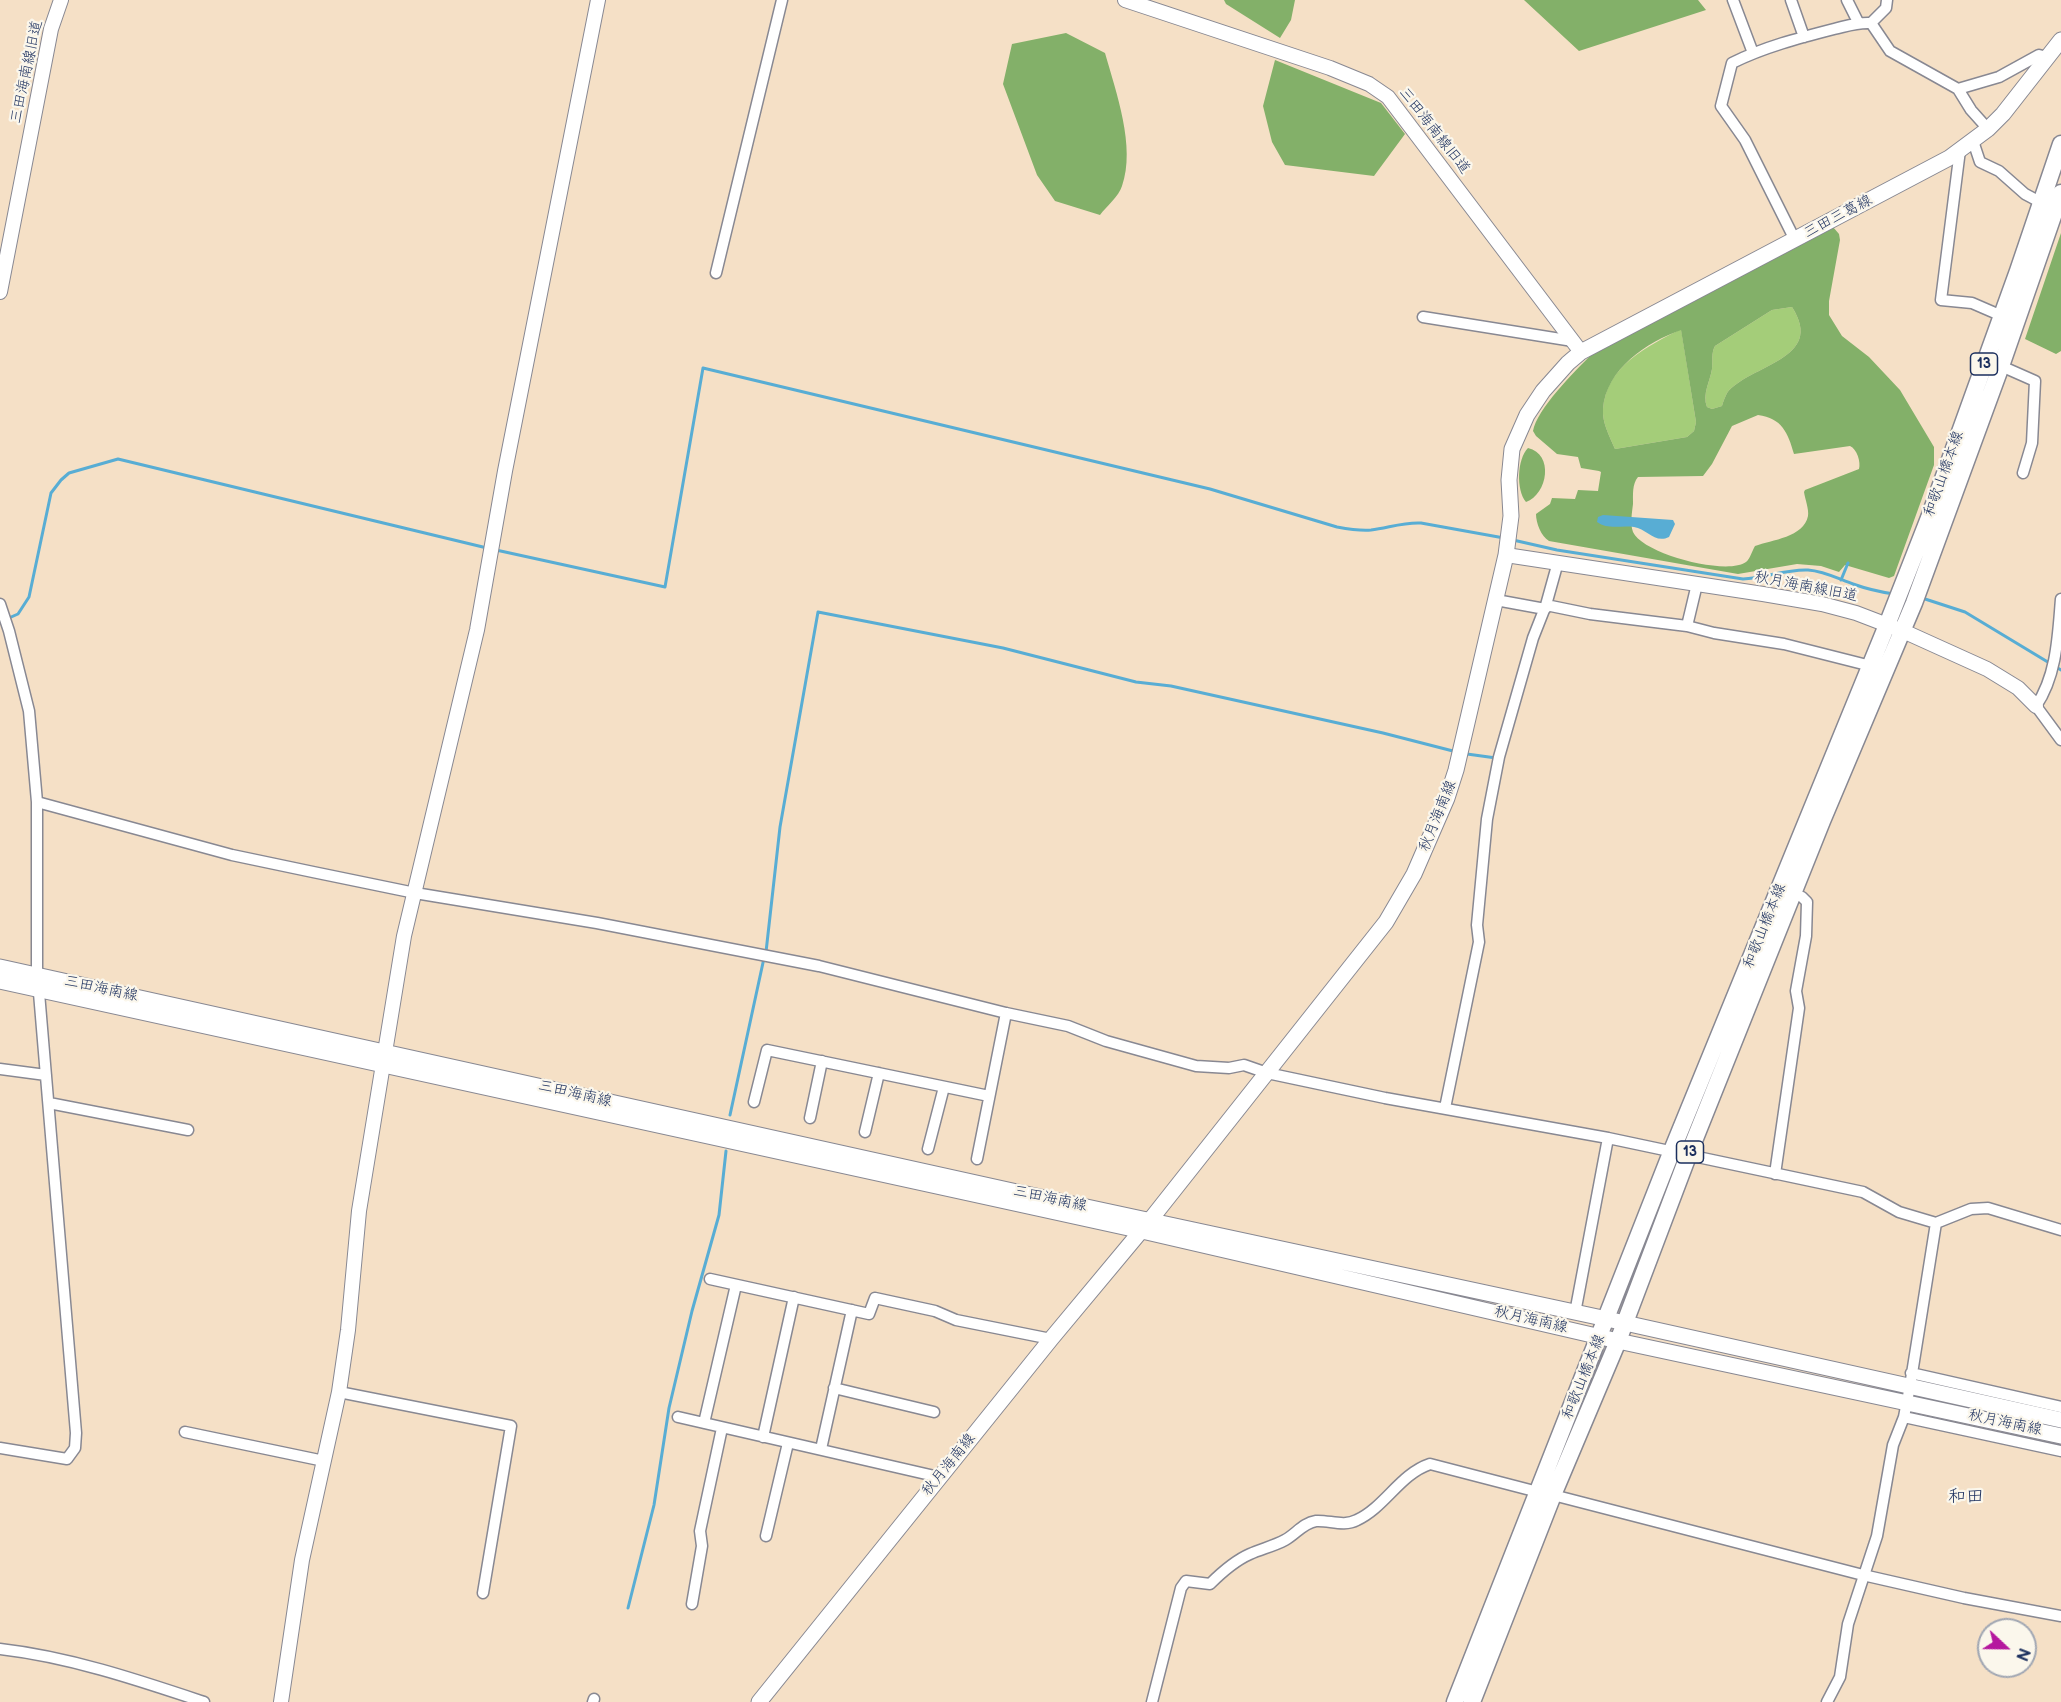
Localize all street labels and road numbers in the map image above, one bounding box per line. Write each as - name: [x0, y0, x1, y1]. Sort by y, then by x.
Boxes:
- street label: 三田海南線旧道: [7, 19, 47, 125]
- street label: 三田海南線旧道: [1395, 84, 1473, 178]
- street label: 三田三葛線: [1801, 191, 1875, 243]
- road number: 13: [1970, 353, 1998, 375]
- street label: 和歌山橋本線: [1920, 429, 1968, 519]
- street label: 秋月海南線旧道: [1753, 568, 1859, 606]
- street label: 秋月海南線: [1416, 778, 1460, 854]
- street label: 和歌山橋本線: [1740, 881, 1790, 971]
- street label: 三田海南線: [62, 972, 140, 1006]
- street label: 三田海南線: [536, 1077, 614, 1111]
- road number: 13: [1676, 1141, 1704, 1163]
- street label: 三田海南線: [1011, 1182, 1089, 1216]
- street label: 秋月海南線: [1492, 1303, 1570, 1337]
- street label: 和歌山橋本線: [1559, 1332, 1609, 1422]
- street label: 秋月海南線: [1966, 1406, 2044, 1440]
- street label: 秋月海南線: [918, 1430, 980, 1500]

